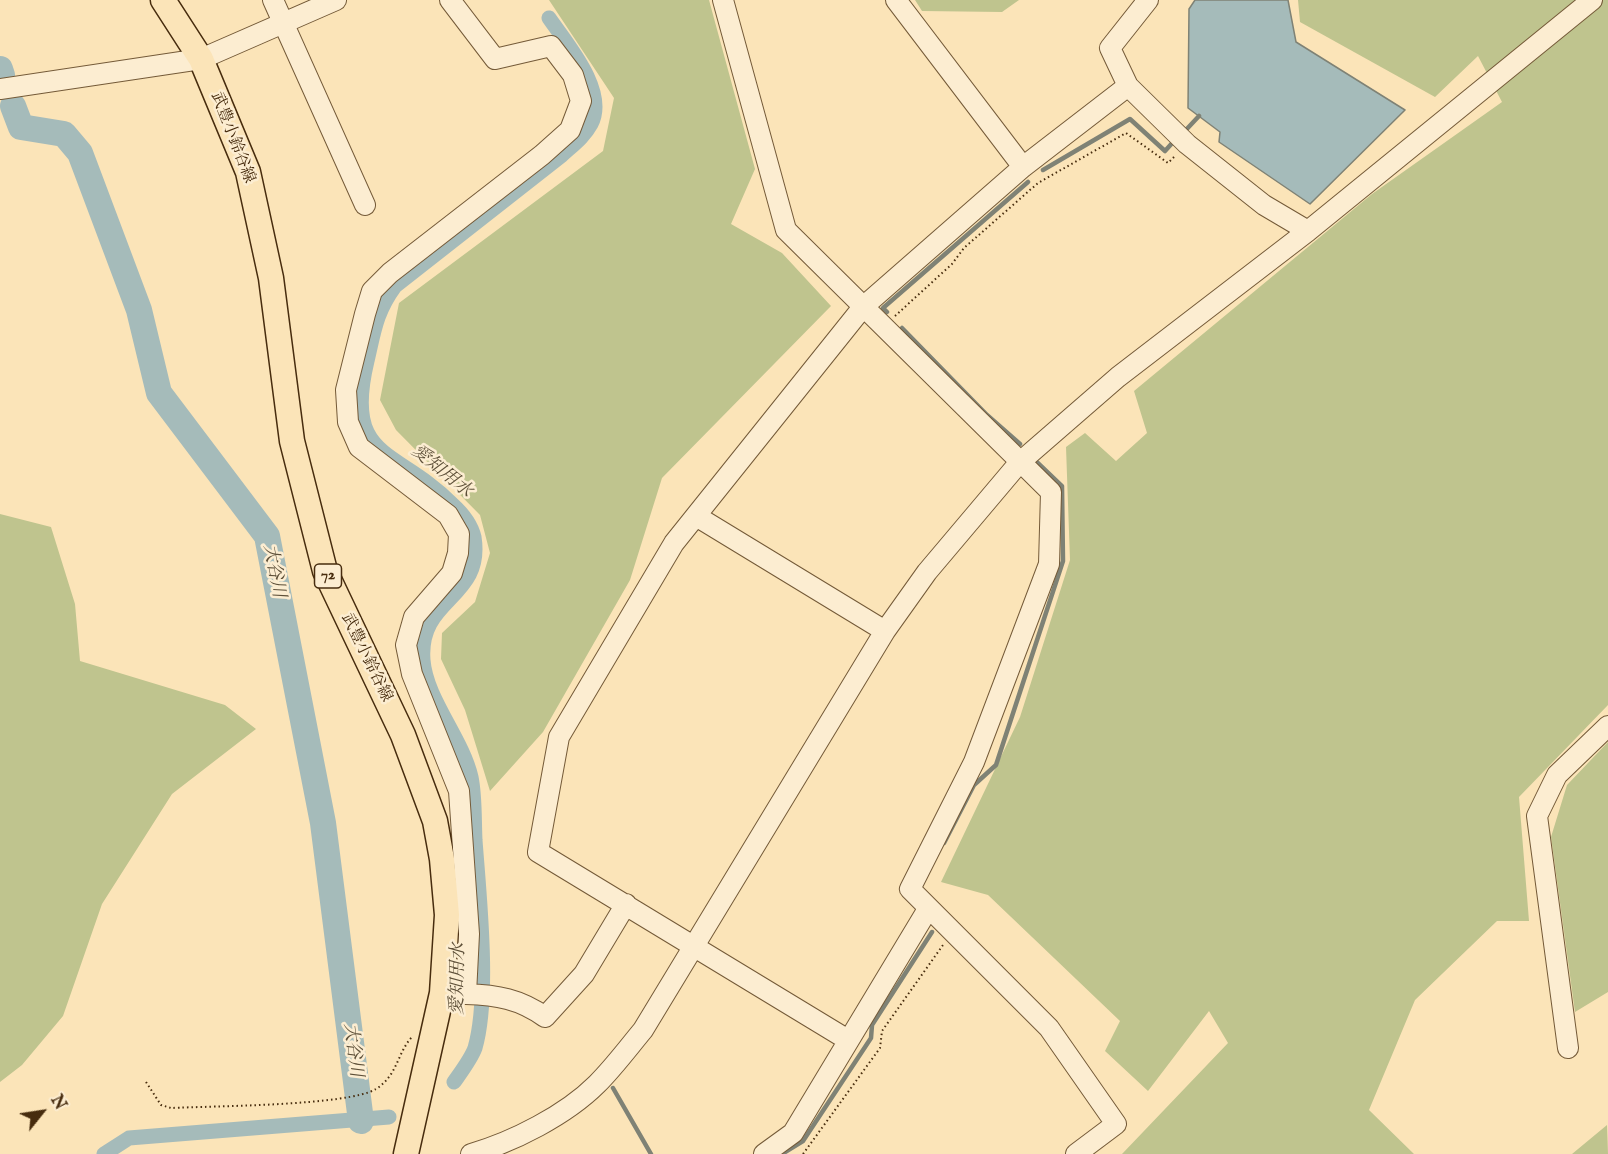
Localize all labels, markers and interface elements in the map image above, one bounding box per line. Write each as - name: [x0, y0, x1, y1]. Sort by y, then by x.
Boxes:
- street label: 武豊小鈴谷線: [206, 90, 258, 186]
- water label: 愛知用水: [406, 441, 476, 503]
- water label: 大谷川: [257, 542, 289, 600]
- road number: 72: [314, 564, 342, 588]
- street label: 武豊小鈴谷線: [336, 611, 396, 705]
- water label: 愛知用水: [448, 943, 470, 1015]
- water label: 大谷川: [338, 1022, 366, 1078]
- north arrow: [12, 1082, 72, 1142]
- text: N: [45, 1092, 70, 1114]

